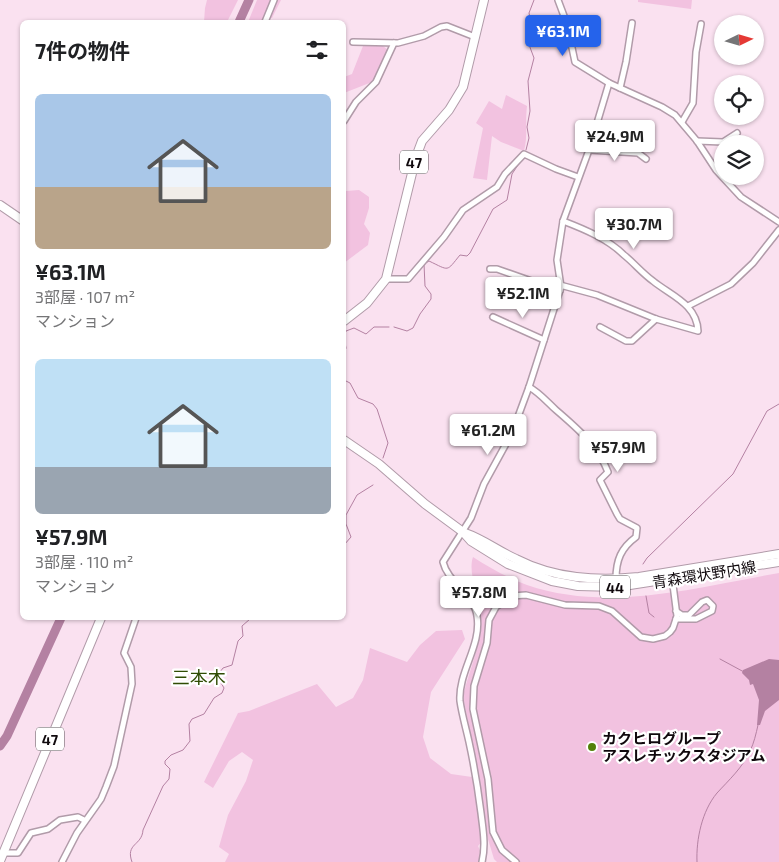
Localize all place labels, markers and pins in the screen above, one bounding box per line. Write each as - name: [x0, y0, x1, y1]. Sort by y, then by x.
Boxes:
- pin: ¥63.1M: [522, 15, 604, 57]
- pin: ¥24.9M: [574, 120, 656, 162]
- pin: ¥30.7M: [593, 208, 675, 250]
- pin: ¥52.1M: [482, 276, 564, 319]
- pin: ¥61.2M: [447, 414, 529, 456]
- pin: ¥57.9M: [577, 430, 659, 473]
- pin: ¥57.8M: [438, 576, 520, 618]
- place label: カクヒログループ アスレチックスタジアム: [602, 729, 766, 764]
- marker: カクヒログループ アスレチックスタジアム: [586, 741, 598, 753]

